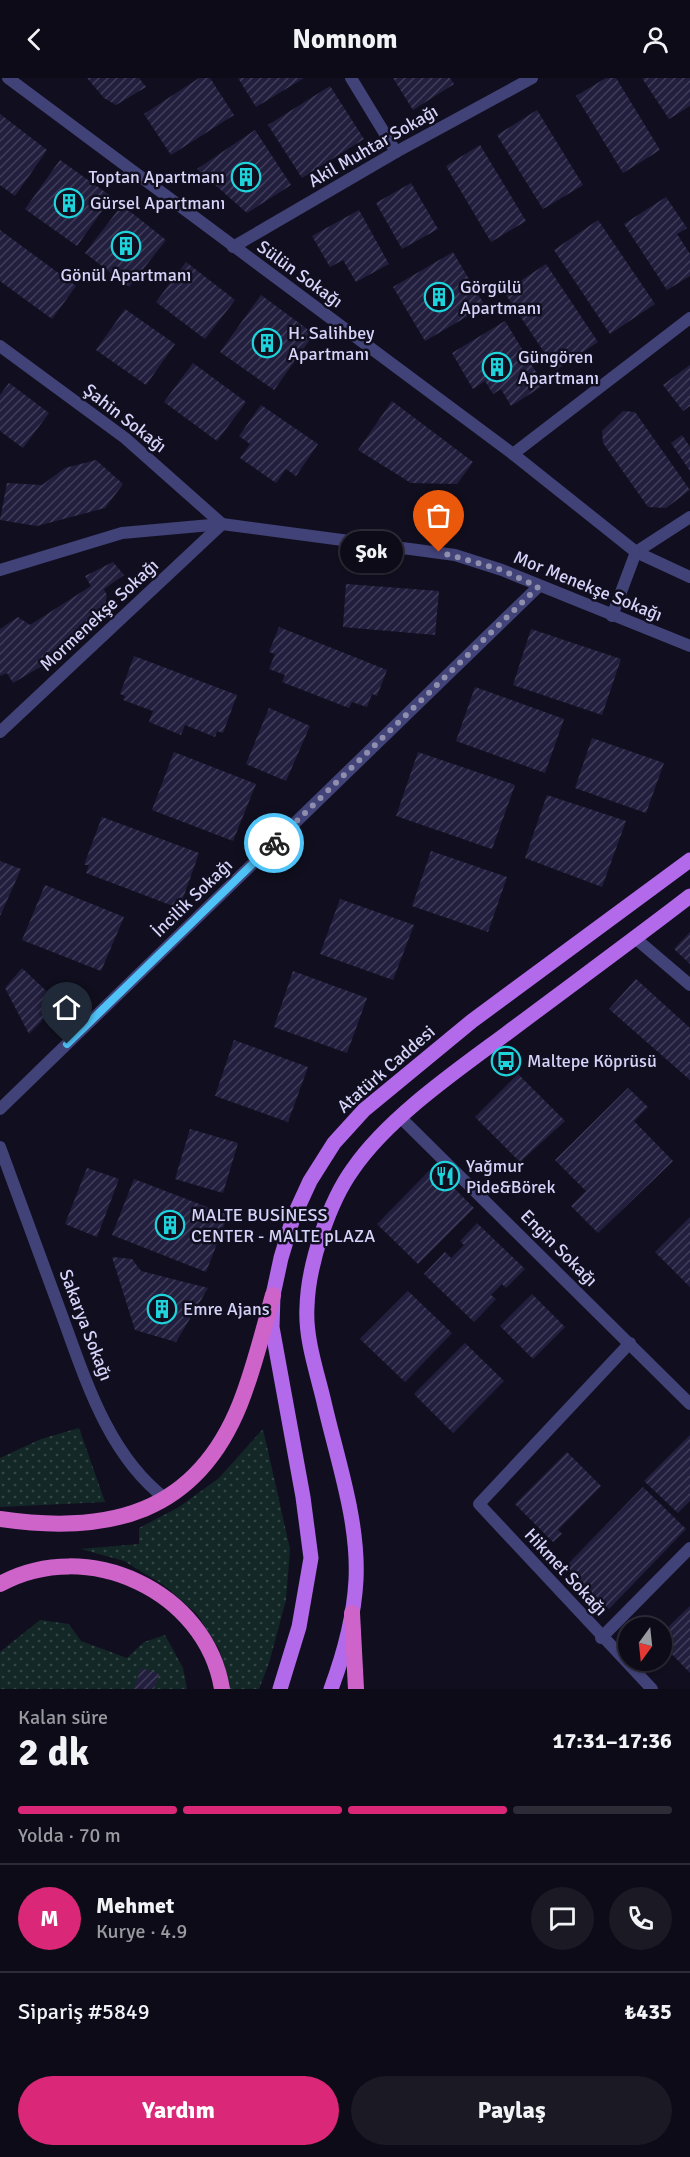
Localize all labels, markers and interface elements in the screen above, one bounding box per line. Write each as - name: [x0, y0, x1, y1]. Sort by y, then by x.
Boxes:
- icon: back: [18, 23, 51, 56]
- text: Nomnom: [292, 23, 398, 56]
- icon: person: [639, 23, 672, 56]
- street label: Akil Muhtar Sokağı: [304, 100, 442, 192]
- building icon: Toptan Apartmanı: [230, 161, 262, 193]
- place label: Toptan Apartmanı: [88, 166, 225, 188]
- building icon: Gürsel Apartmanı: [53, 187, 85, 219]
- place label: Gürsel Apartmanı: [90, 192, 225, 214]
- building icon: Gönül Apartmanı: [110, 230, 142, 262]
- street label: Sülün Sokağı: [253, 236, 347, 312]
- place label: Gönül Apartmanı: [61, 264, 191, 286]
- place label: Görgülü Apartmanı: [460, 276, 541, 319]
- building icon: Görgülü Apartmanı: [423, 281, 455, 313]
- place label: H. Salihbey Apartmanı: [288, 322, 375, 365]
- building icon: H. Salihbey Apartmanı: [251, 327, 283, 359]
- place label: Güngören Apartmanı: [518, 346, 599, 389]
- building icon: Güngören Apartmanı: [481, 351, 513, 383]
- street label: Şahin Sokağı: [79, 379, 171, 457]
- pin: [413, 490, 464, 552]
- icon: bag: [422, 499, 455, 532]
- callout: Şok: [340, 531, 403, 573]
- text: Şok: [355, 539, 388, 564]
- street label: Mor Menekşe Sokağı: [510, 546, 666, 626]
- street label: Mormenekşe Sokağı: [35, 554, 163, 676]
- courier: [244, 813, 304, 873]
- icon: bike: [258, 827, 291, 860]
- street label: İncilik Sokağı: [147, 854, 237, 942]
- pin: [41, 982, 92, 1044]
- icon: home: [50, 991, 83, 1024]
- street label: Atatürk Caddesi: [333, 1021, 439, 1117]
- bus stop icon: Maltepe Köprüsü: [490, 1045, 522, 1077]
- place label: Maltepe Köprüsü: [527, 1050, 657, 1072]
- place label: Yağmur Pide&Börek: [466, 1155, 555, 1198]
- restaurant icon: Yağmur Pide&Börek: [429, 1160, 461, 1192]
- place label: MALTE BUSİNESS CENTER - MALTE pLAZA: [191, 1204, 375, 1247]
- street label: Engin Sokağı: [516, 1205, 602, 1291]
- building icon: MALTE BUSİNESS CENTER - MALTE pLAZA: [154, 1209, 186, 1241]
- street label: Sakarya Sokağı: [55, 1266, 117, 1384]
- building icon: Emre Ajans: [146, 1293, 178, 1325]
- place label: Emre Ajans: [183, 1298, 270, 1320]
- street label: Hikmet Sokağı: [520, 1524, 612, 1620]
- north arrow: [618, 1617, 672, 1671]
- map controls: [618, 1617, 672, 1671]
- text: Kalan süre: [18, 1705, 108, 1730]
- text: 17:31–17:36: [553, 1727, 672, 1754]
- text: 2 dk: [18, 1728, 89, 1776]
- text: Yolda · 70 m: [18, 1823, 121, 1848]
- button: chat: [531, 1887, 594, 1950]
- button: phone: [609, 1887, 672, 1950]
- text: Mehmet: [96, 1892, 174, 1919]
- text: M: [40, 1905, 59, 1932]
- text: Kurye · 4.9: [96, 1919, 187, 1944]
- text: Sipariş #5849: [18, 1998, 150, 2025]
- text: ₺435: [624, 1998, 672, 2025]
- button: Yardım: [18, 2076, 339, 2145]
- button: Paylaş: [351, 2076, 672, 2145]

